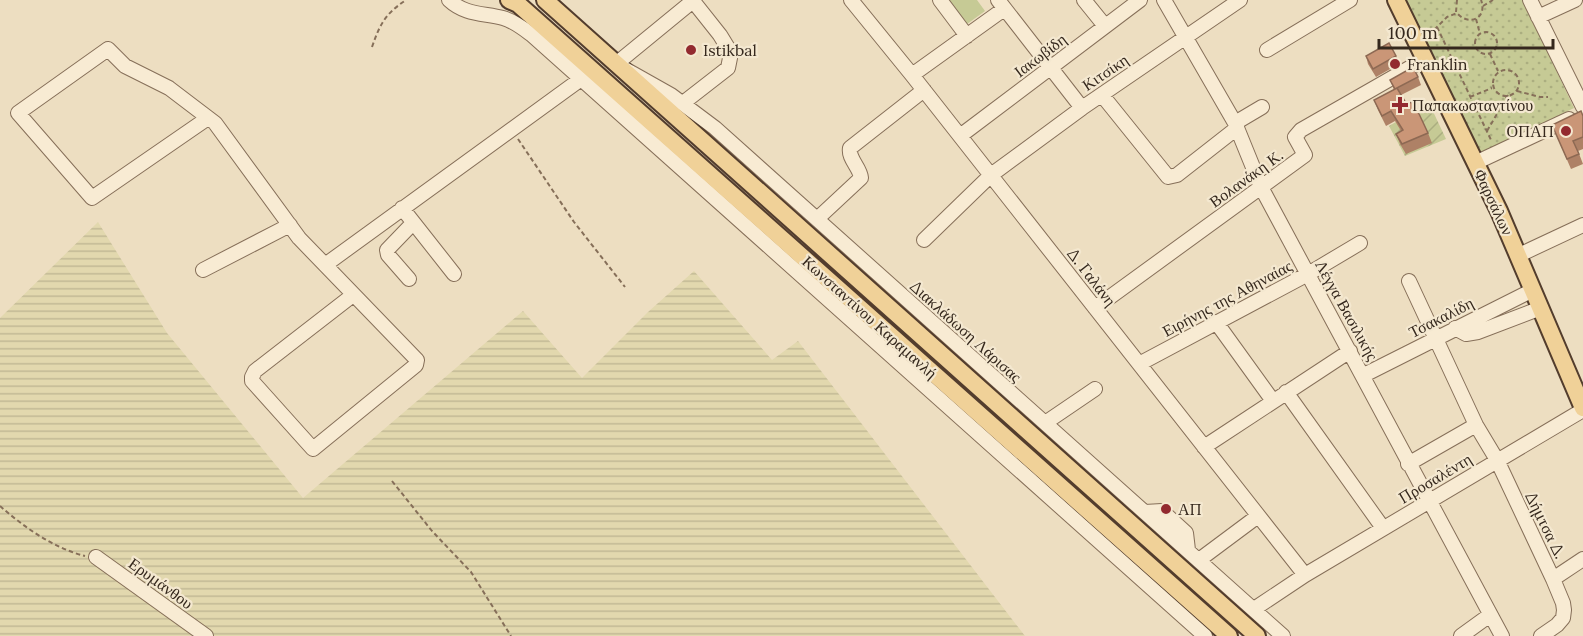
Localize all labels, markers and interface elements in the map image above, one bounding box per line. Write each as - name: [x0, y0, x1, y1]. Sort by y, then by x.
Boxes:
- scale bar: [1379, 12, 1553, 50]
- text: 100 m: [1388, 21, 1438, 44]
- street label: Ιακωβίδη: [1010, 29, 1070, 81]
- place label: Istikbal: [703, 40, 757, 60]
- marker: Istikbal: [684, 43, 698, 57]
- street label: Κιτσίκη: [1078, 49, 1132, 95]
- place label: Franklin: [1407, 54, 1468, 74]
- marker: Franklin: [1388, 57, 1402, 71]
- place label: Παπακωσταντίνου: [1412, 95, 1533, 115]
- marker: Παπακωσταντίνου: [1393, 98, 1407, 112]
- place label: ΟΠΑΠ: [1507, 121, 1554, 141]
- marker: ΟΠΑΠ: [1559, 124, 1573, 138]
- street label: Βολανάκη Κ.: [1205, 144, 1287, 212]
- street label: Φαρσάλων: [1470, 166, 1518, 238]
- street label: Δ. Γαλάνη: [1063, 244, 1121, 310]
- street label: Κωνσταντίνου Καραμανλή: [798, 251, 942, 383]
- street label: Ειρήνης της Αθηναίας: [1159, 255, 1296, 341]
- street label: Λέγγα Βασιλικής: [1311, 256, 1383, 364]
- street label: Διακλάδωση Λάρισας: [906, 276, 1026, 387]
- street label: Τσακαλίδη: [1405, 292, 1477, 342]
- street label: Προσαλέντη: [1395, 448, 1475, 508]
- street label: Δήμτσα Δ.: [1521, 488, 1571, 562]
- place label: ΑΠ: [1178, 499, 1202, 519]
- marker: ΑΠ: [1159, 502, 1173, 516]
- street label: Ερυμάνθου: [125, 553, 197, 613]

